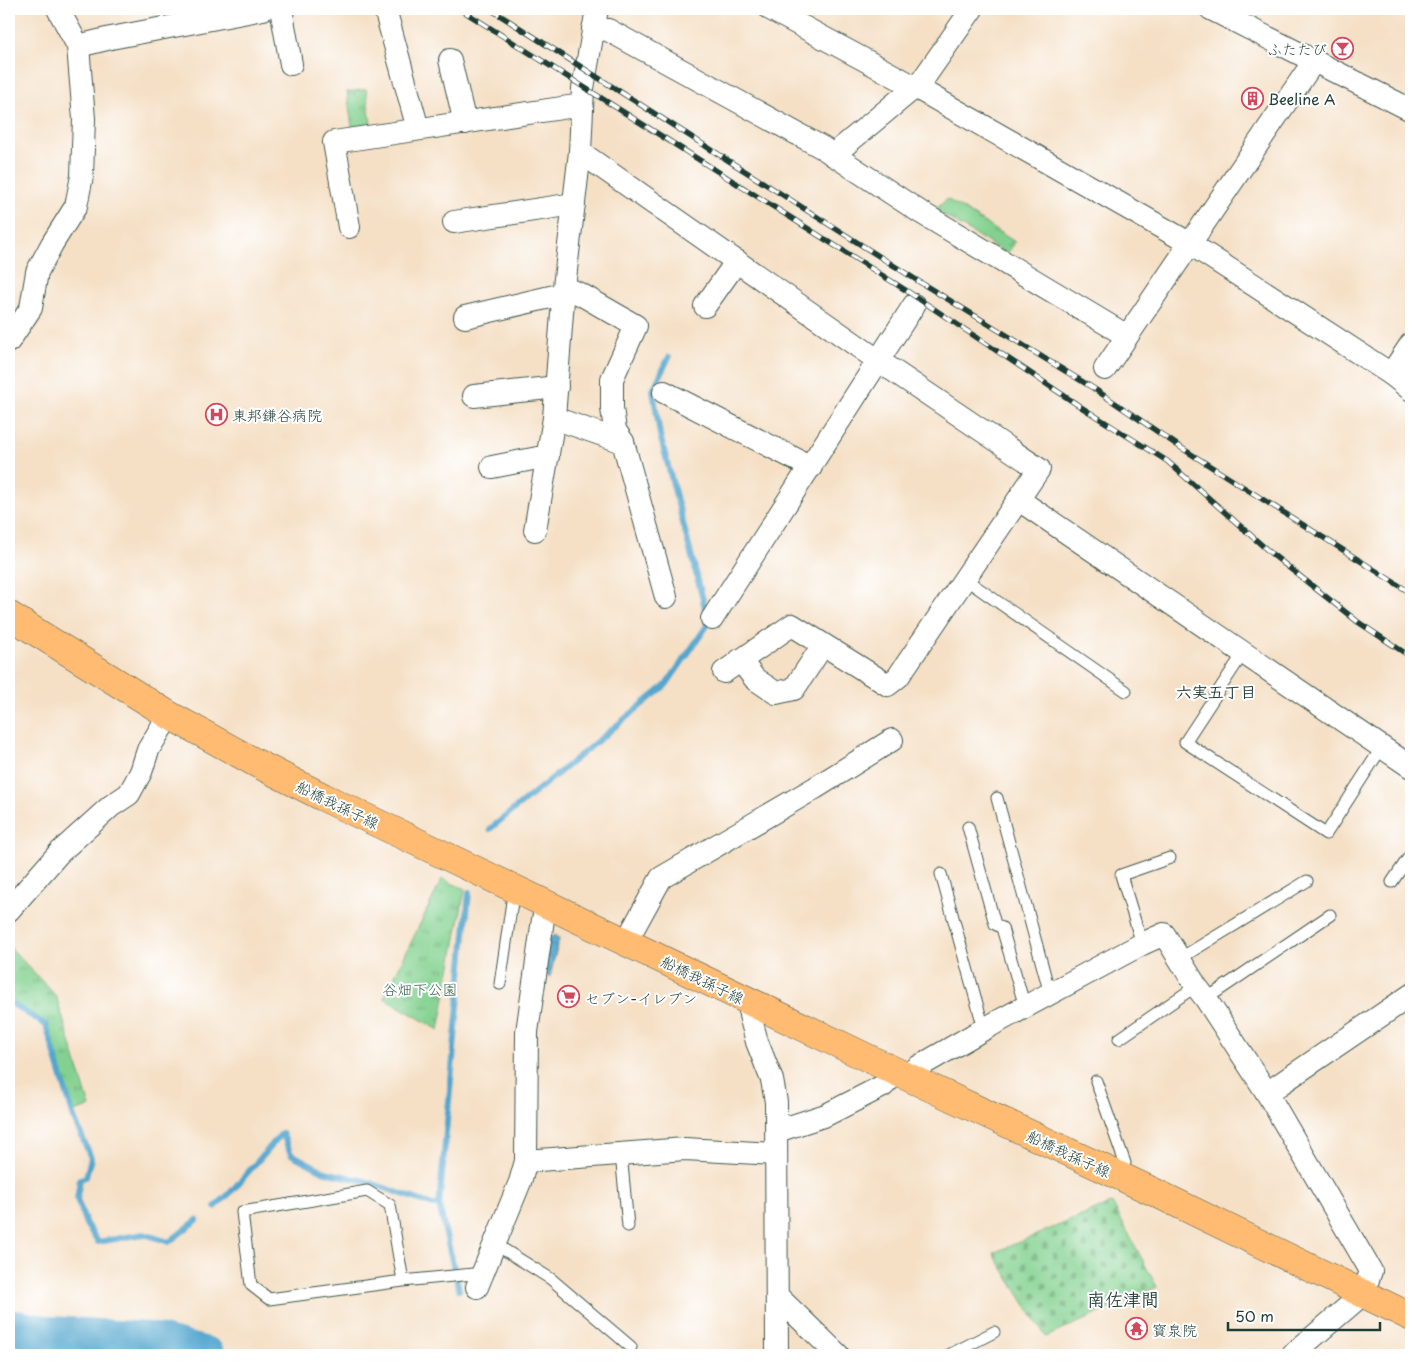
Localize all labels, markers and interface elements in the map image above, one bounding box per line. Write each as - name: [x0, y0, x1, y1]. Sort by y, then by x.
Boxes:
- bar icon: ふたたび: [1331, 36, 1355, 60]
- place label: ふたたび: [1267, 37, 1327, 60]
- building icon: Beeline A: [1240, 86, 1264, 110]
- place label: Beeline A: [1268, 87, 1336, 110]
- hospital icon: 東邦鎌谷病院: [204, 402, 228, 426]
- place label: 東邦鎌谷病院: [232, 403, 322, 426]
- district label: 六実五丁目: [1176, 679, 1256, 703]
- street label: 船橋我孫子線: [293, 774, 383, 834]
- street label: 船橋我孫子線: [658, 949, 748, 1009]
- park label: 谷畑下公園: [382, 977, 458, 1000]
- supermarket icon: セブン-イレブン: [557, 985, 581, 1009]
- place label: セブン-イレブン: [585, 986, 697, 1009]
- street label: 船橋我孫子線: [1023, 1124, 1115, 1182]
- district label: 南佐津間: [1087, 1285, 1159, 1312]
- scale bar: [1228, 1299, 1380, 1331]
- text: 50 m: [1235, 1304, 1274, 1327]
- temple icon: 寳泉院: [1124, 1317, 1148, 1341]
- place label: 寳泉院: [1152, 1318, 1197, 1341]

